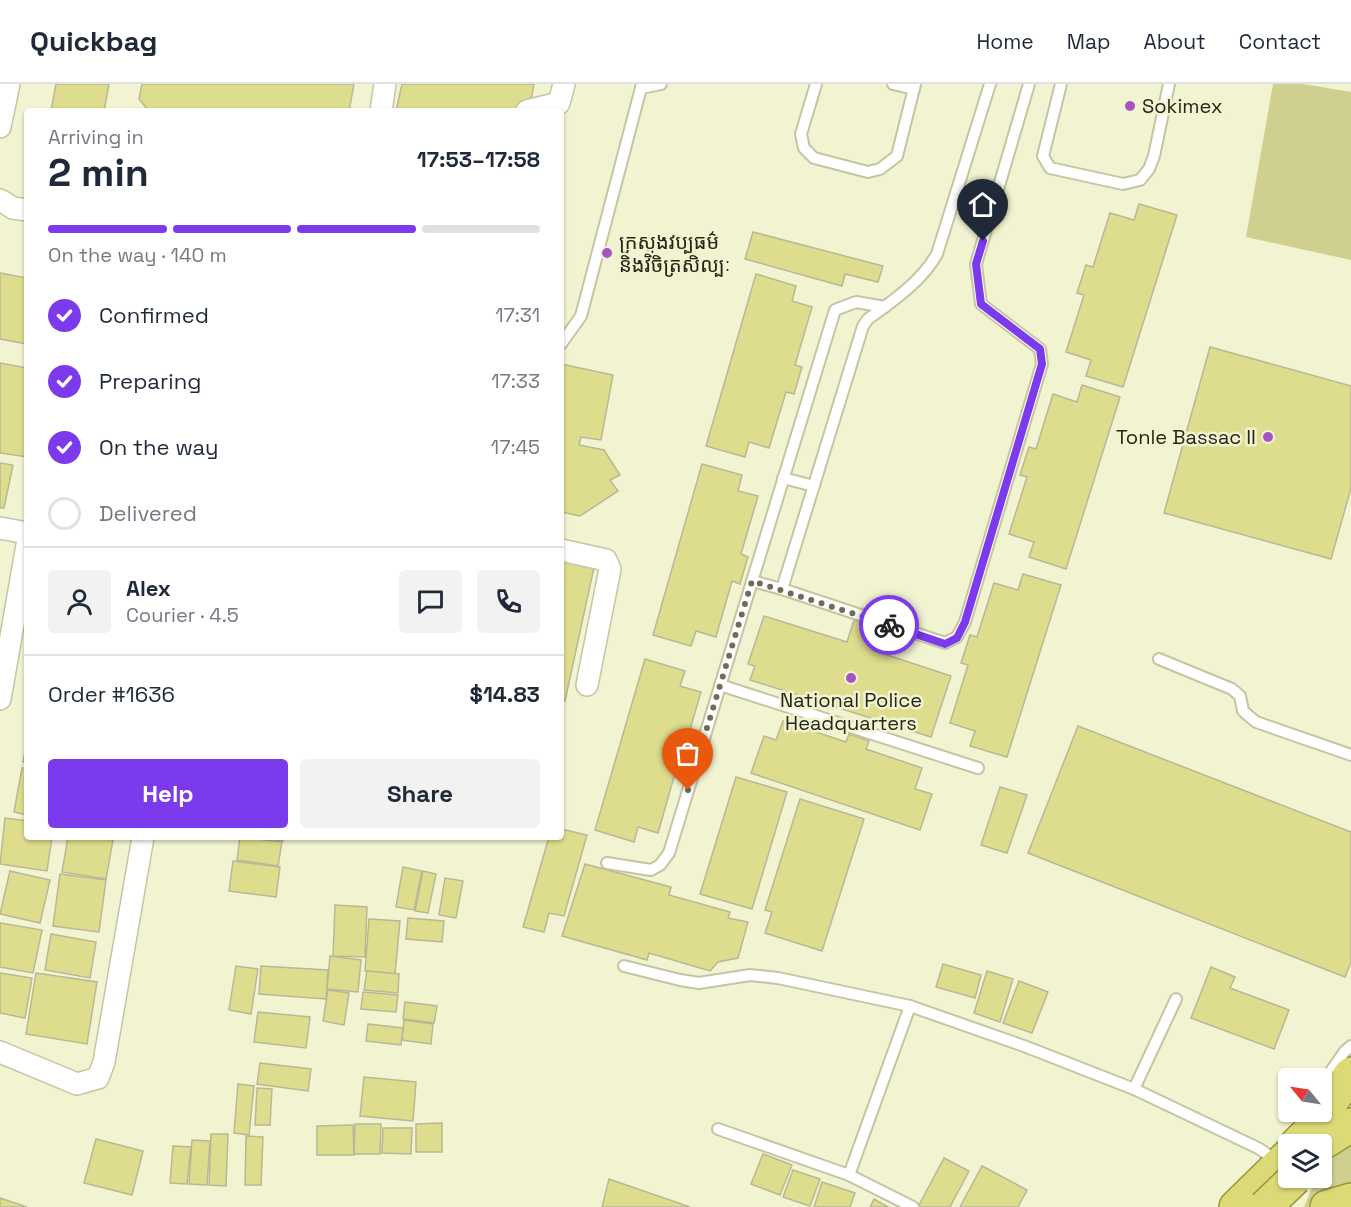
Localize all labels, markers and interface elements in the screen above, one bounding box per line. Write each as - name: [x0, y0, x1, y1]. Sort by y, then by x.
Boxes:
- text: Quickbag: [30, 23, 157, 59]
- text: Home: [976, 28, 1034, 55]
- text: Map: [1067, 28, 1111, 55]
- text: About: [1144, 28, 1206, 55]
- text: Contact: [1239, 28, 1321, 55]
- place label: Sokimex: [1142, 93, 1223, 119]
- marker: Sokimex: [1123, 99, 1137, 113]
- text: Arriving in: [48, 124, 144, 150]
- text: 17:53–17:58: [417, 145, 540, 173]
- text: 2 min: [48, 148, 149, 197]
- pin: [957, 179, 1008, 241]
- icon: home: [966, 188, 999, 221]
- place label: ក្រសួងវប្បធម៌ និងវិចិត្រសិល្បៈ: [619, 229, 730, 278]
- text: On the way · 140 m: [48, 242, 227, 268]
- marker: ក្រសួងវប្បធម៌ និងវិចិត្រសិល្បៈ: [600, 246, 614, 260]
- icon: check: [48, 299, 81, 332]
- text: Confirmed: [99, 301, 209, 329]
- text: 17:31: [495, 302, 540, 328]
- icon: check: [48, 365, 81, 398]
- text: Preparing: [99, 367, 201, 395]
- text: 17:33: [491, 368, 540, 394]
- place label: Tonle Bassac II: [1116, 424, 1256, 450]
- marker: Tonle Bassac II: [1261, 430, 1275, 444]
- icon: check: [48, 431, 81, 464]
- text: On the way: [99, 433, 218, 461]
- text: 17:45: [491, 434, 540, 460]
- text: Delivered: [99, 499, 197, 527]
- button: person: [48, 570, 111, 633]
- button: chat: [399, 570, 462, 633]
- button: phone: [477, 570, 540, 633]
- text: Alex: [126, 574, 171, 602]
- courier: [859, 595, 919, 655]
- text: Courier · 4.5: [126, 602, 239, 628]
- icon: bike: [873, 609, 906, 642]
- marker: National Police Headquarters: [844, 671, 858, 685]
- text: Order #1636: [48, 680, 175, 708]
- text: $14.83: [470, 680, 540, 708]
- place label: National Police Headquarters: [780, 687, 922, 736]
- pin: [662, 728, 713, 790]
- icon: bag: [671, 737, 704, 770]
- button: Help: [48, 759, 288, 828]
- button: Share: [300, 759, 540, 828]
- north arrow: [1278, 1068, 1332, 1122]
- map controls: [1278, 1068, 1332, 1188]
- button: layers: [1278, 1134, 1332, 1188]

